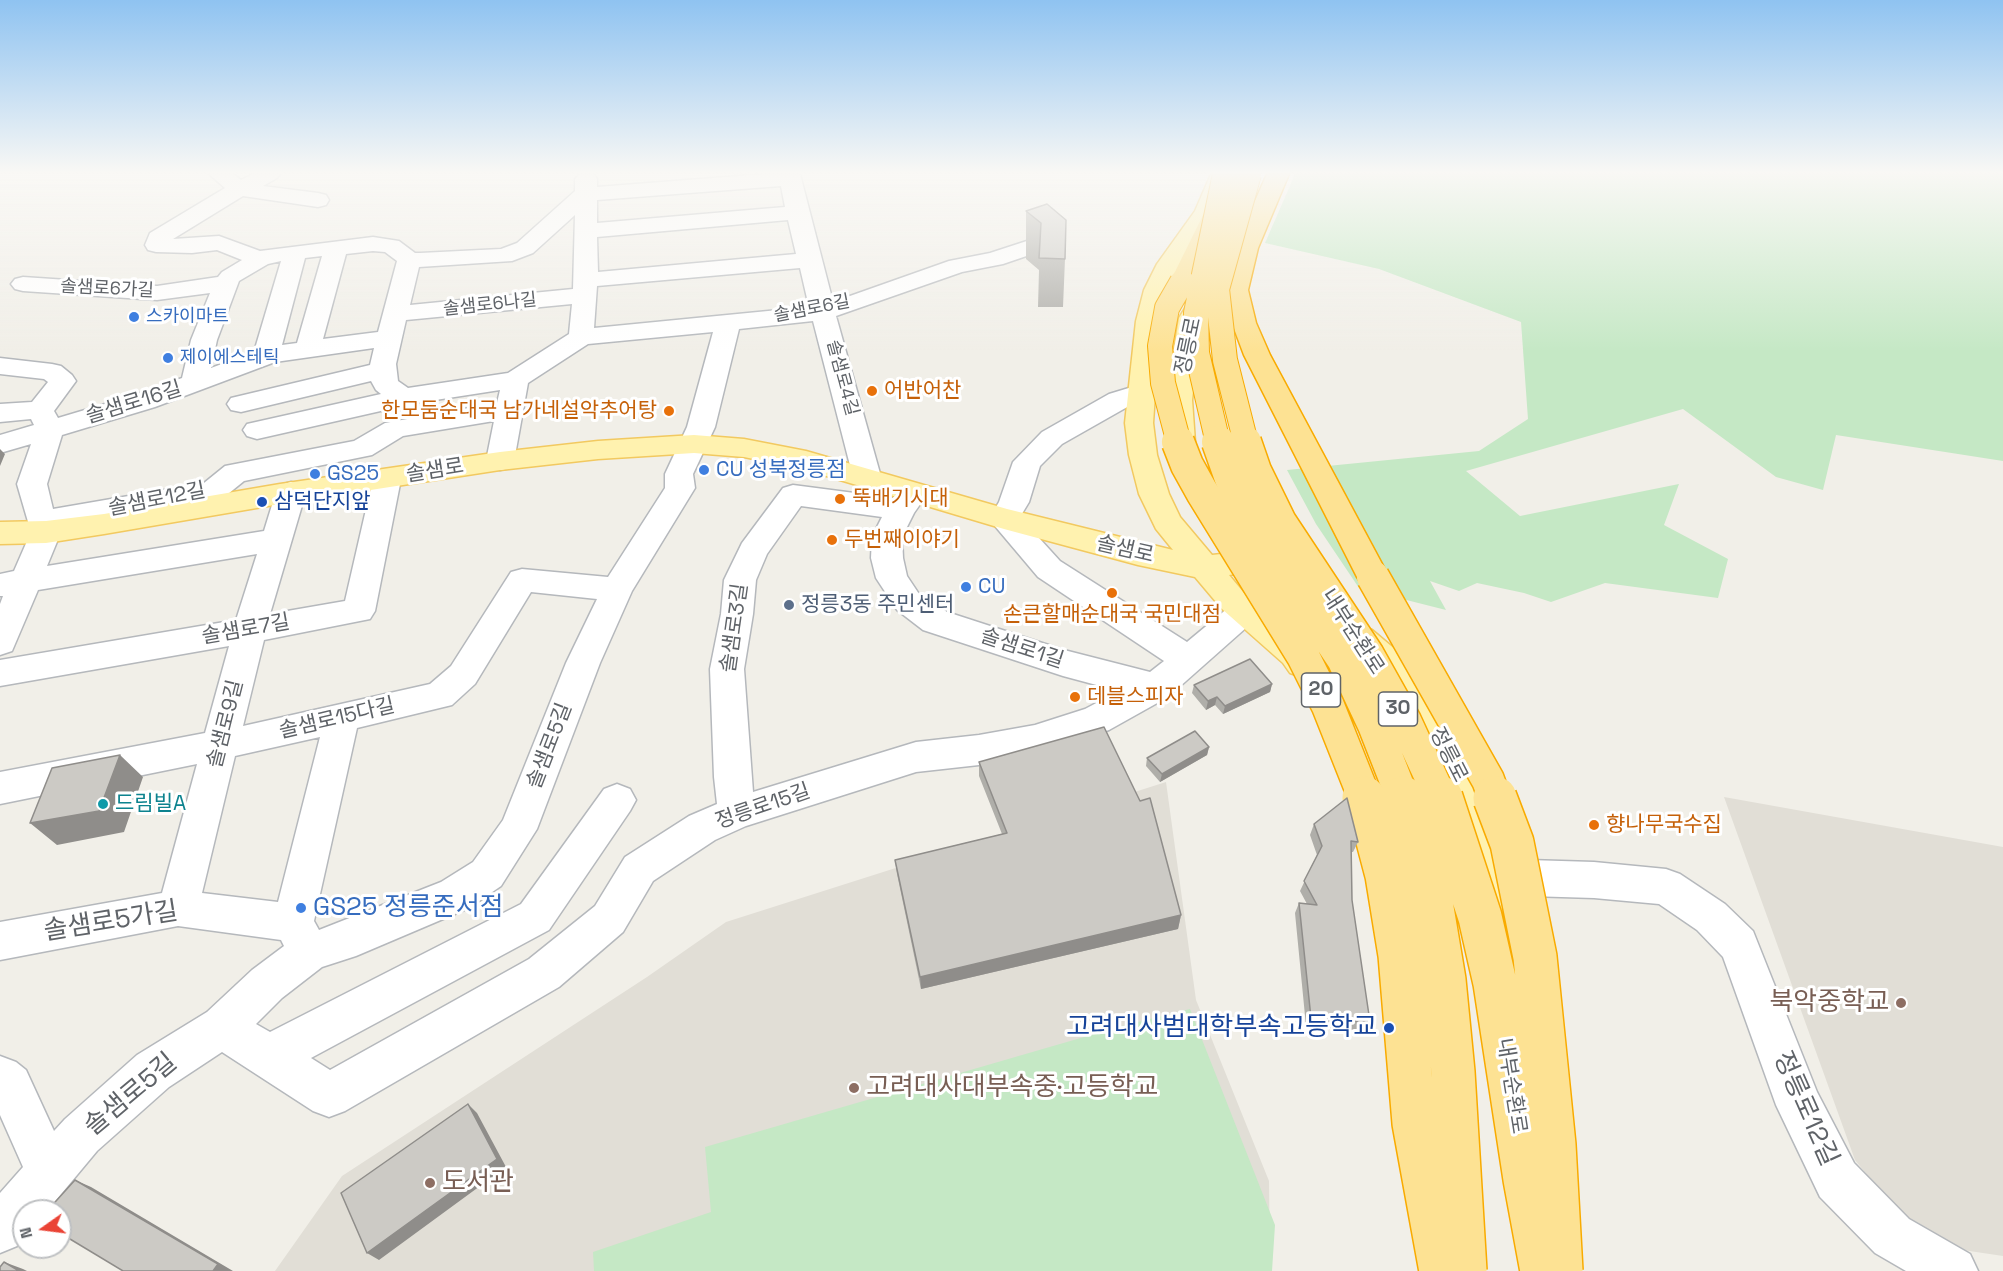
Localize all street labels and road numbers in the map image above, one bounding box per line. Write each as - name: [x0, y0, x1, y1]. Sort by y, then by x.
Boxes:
- street label: 솔샘로6가길: [60, 276, 154, 302]
- street label: 솔샘로6나길: [442, 289, 538, 321]
- street label: 솔샘로6길: [772, 291, 852, 327]
- street label: 정릉로: [1171, 315, 1207, 377]
- street label: 솔샘로4길: [822, 338, 862, 418]
- street label: 솔샘로16길: [83, 376, 185, 430]
- street label: 솔샘로: [404, 454, 466, 488]
- street label: 솔샘로12길: [106, 478, 208, 522]
- street label: 솔샘로: [1094, 531, 1156, 569]
- street label: 솔샘로3길: [716, 582, 754, 674]
- street label: 내부순환로: [1315, 585, 1389, 679]
- street label: 솔샘로7길: [200, 610, 292, 650]
- street label: 솔샘로1길: [977, 624, 1067, 674]
- road number: 20: [1302, 673, 1340, 707]
- street label: 솔샘로9길: [203, 677, 249, 771]
- road number: 30: [1378, 692, 1418, 726]
- street label: 솔샘로15다길: [277, 693, 397, 745]
- street label: 솔샘로5길: [522, 700, 578, 792]
- street label: 정릉로: [1424, 723, 1472, 787]
- street label: 정릉로15길: [712, 779, 814, 835]
- street label: 솔샘로5가길: [42, 896, 180, 948]
- street label: 내부순환로: [1491, 1036, 1531, 1136]
- street label: 솔샘로5길: [78, 1047, 184, 1143]
- street label: 정릉로12길: [1766, 1047, 1844, 1171]

